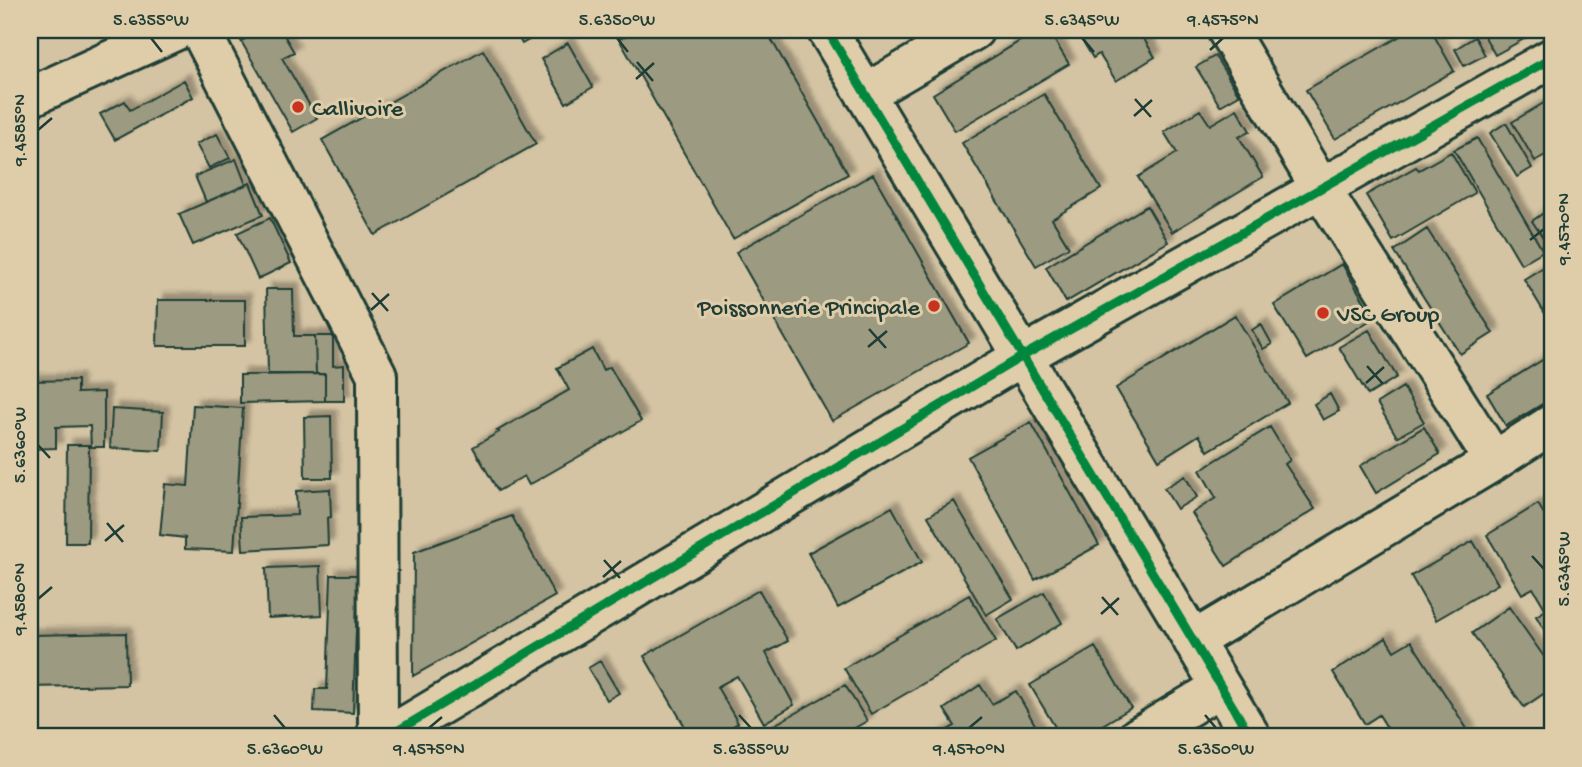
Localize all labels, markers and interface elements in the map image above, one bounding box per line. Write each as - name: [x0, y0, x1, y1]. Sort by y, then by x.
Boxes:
- text: 5.6355°W: [113, 11, 189, 32]
- text: 5.6350°W: [579, 11, 655, 32]
- text: 5.6345°W: [1045, 11, 1119, 32]
- text: 9.4575°N: [1186, 11, 1259, 32]
- text: 9.4585°N: [11, 94, 32, 167]
- place label: Callivoire: [312, 96, 404, 125]
- marker: Callivoire: [290, 99, 306, 115]
- text: 9.4570°N: [1555, 193, 1576, 266]
- place label: Poissonnerie Principale: [696, 295, 921, 324]
- marker: Poissonnerie Principale: [926, 298, 942, 314]
- place label: VSC Group: [1336, 302, 1440, 331]
- marker: VSC Group: [1315, 305, 1331, 321]
- text: 5.6360°W: [11, 407, 32, 483]
- text: 5.6345°W: [1555, 532, 1576, 606]
- text: 9.4580°N: [11, 563, 32, 636]
- text: 5.6360°W: [247, 740, 323, 761]
- text: 9.4575°N: [392, 740, 465, 761]
- text: 5.6355°W: [713, 740, 789, 761]
- text: 9.4570°N: [932, 740, 1005, 761]
- text: 5.6350°W: [1178, 740, 1254, 761]

